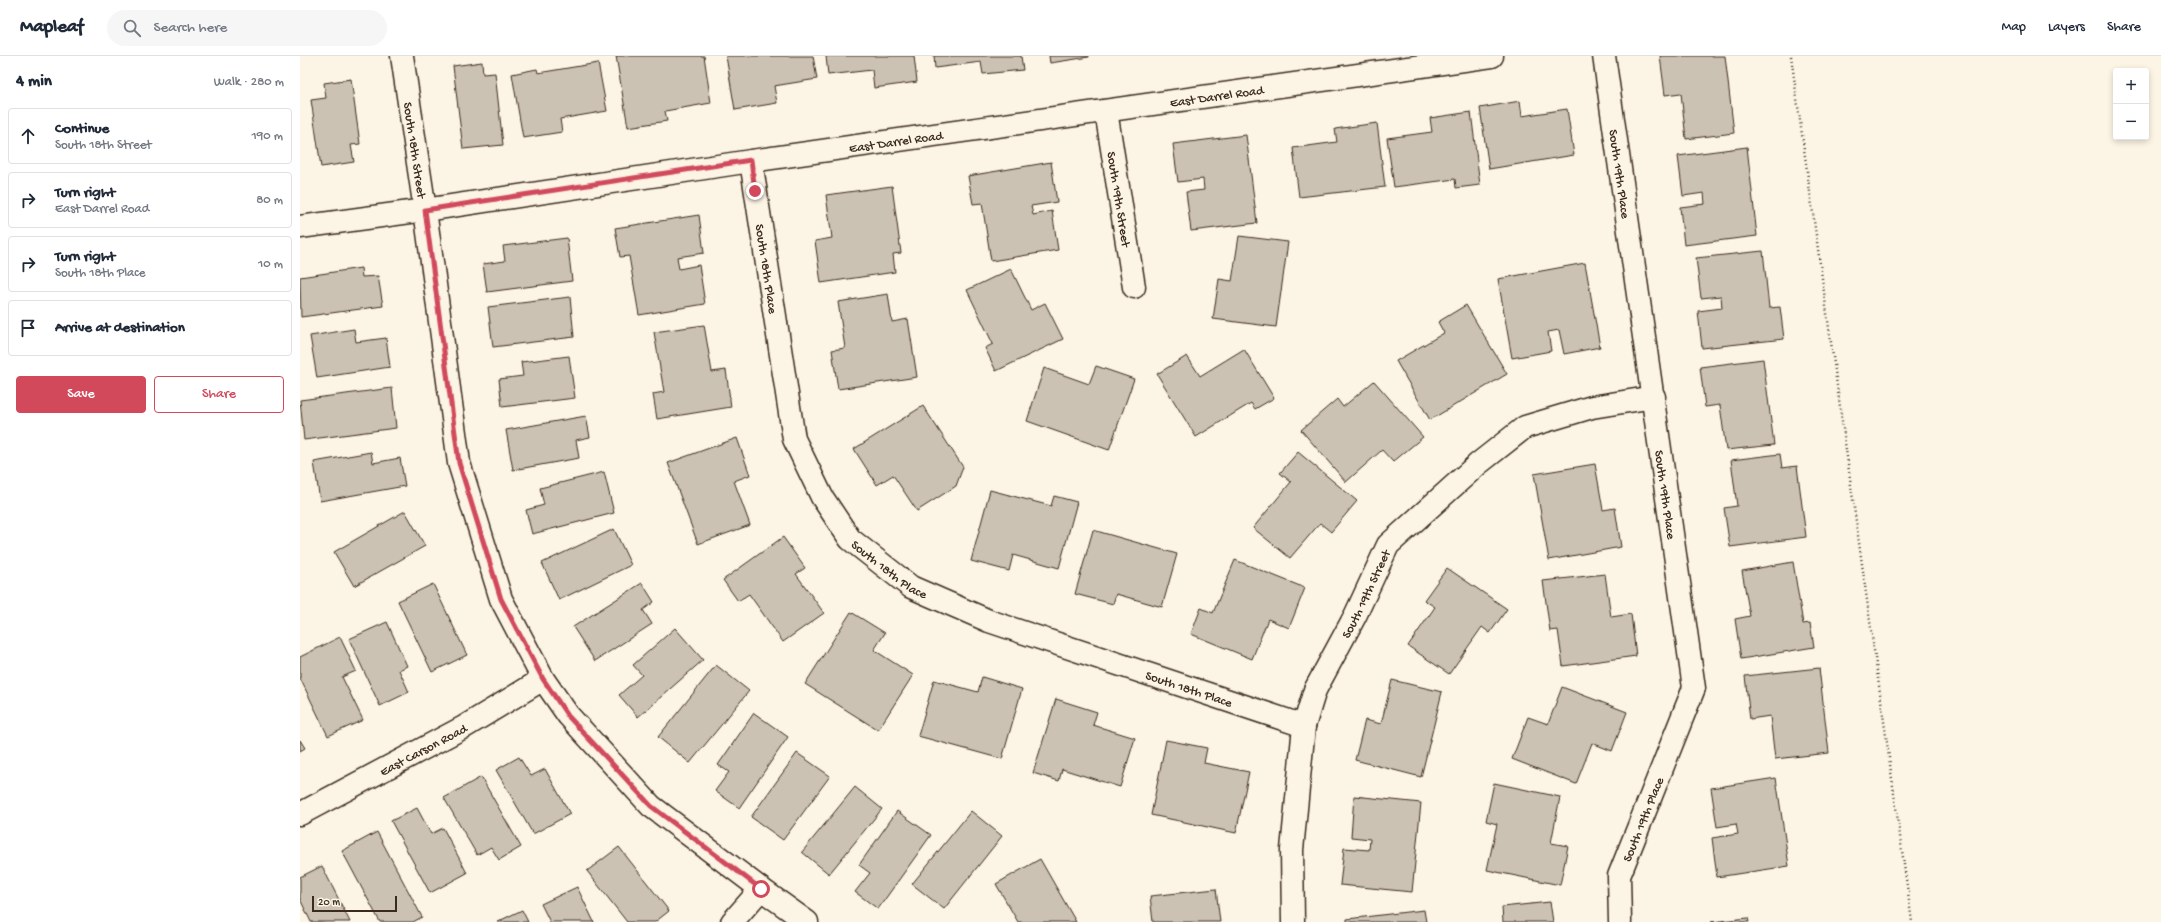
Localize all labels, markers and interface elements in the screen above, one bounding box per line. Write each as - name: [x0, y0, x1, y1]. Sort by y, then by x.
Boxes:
- search box: [107, 10, 387, 46]
- text: Mapleaf: [20, 16, 83, 39]
- icon: search: [121, 17, 143, 39]
- text: Search here: [153, 19, 227, 37]
- text: Map: [2002, 19, 2026, 36]
- text: Layers: [2048, 19, 2085, 36]
- text: Share: [2107, 19, 2141, 36]
- map controls: [2113, 68, 2149, 140]
- button: +: [2113, 68, 2149, 104]
- text: 4 min: [16, 72, 52, 92]
- text: Walk · 280 m: [214, 75, 284, 90]
- street label: East Darrel Road: [1169, 83, 1266, 112]
- street label: South 18th Street: [399, 101, 428, 201]
- button: −: [2113, 104, 2149, 140]
- text: Continue: [55, 120, 109, 138]
- icon: ahead: [17, 125, 39, 147]
- text: 190 m: [252, 129, 283, 144]
- street label: East Darrel Road: [848, 129, 945, 157]
- street label: South 19th Place: [1605, 129, 1632, 220]
- text: South 18th Street: [55, 138, 152, 153]
- street label: South 19th Street: [1103, 151, 1133, 250]
- route end: [746, 182, 764, 200]
- text: Turn right: [55, 184, 115, 202]
- icon: right: [17, 189, 39, 211]
- text: 80 m: [256, 193, 283, 208]
- text: East Darrel Road: [55, 202, 149, 217]
- street label: South 18th Place: [751, 223, 780, 315]
- text: Turn right: [55, 248, 115, 266]
- icon: right: [17, 253, 39, 275]
- text: 10 m: [258, 257, 283, 272]
- text: South 18th Place: [55, 266, 145, 281]
- icon: arrive: [17, 317, 39, 339]
- text: Arrive at destination: [55, 319, 185, 337]
- button: Save: [16, 376, 146, 413]
- button: Share: [154, 376, 284, 413]
- street label: South 19th Place: [1650, 449, 1678, 541]
- street label: South 18th Place: [847, 538, 929, 603]
- street label: South 19th Street: [1339, 546, 1395, 641]
- street label: South 18th Place: [1143, 669, 1234, 712]
- street label: East Carson Road: [378, 721, 471, 780]
- street label: South 19th Place: [1621, 775, 1668, 864]
- route start: [752, 880, 770, 898]
- scale bar: [312, 894, 397, 913]
- text: 20 m: [318, 897, 340, 909]

